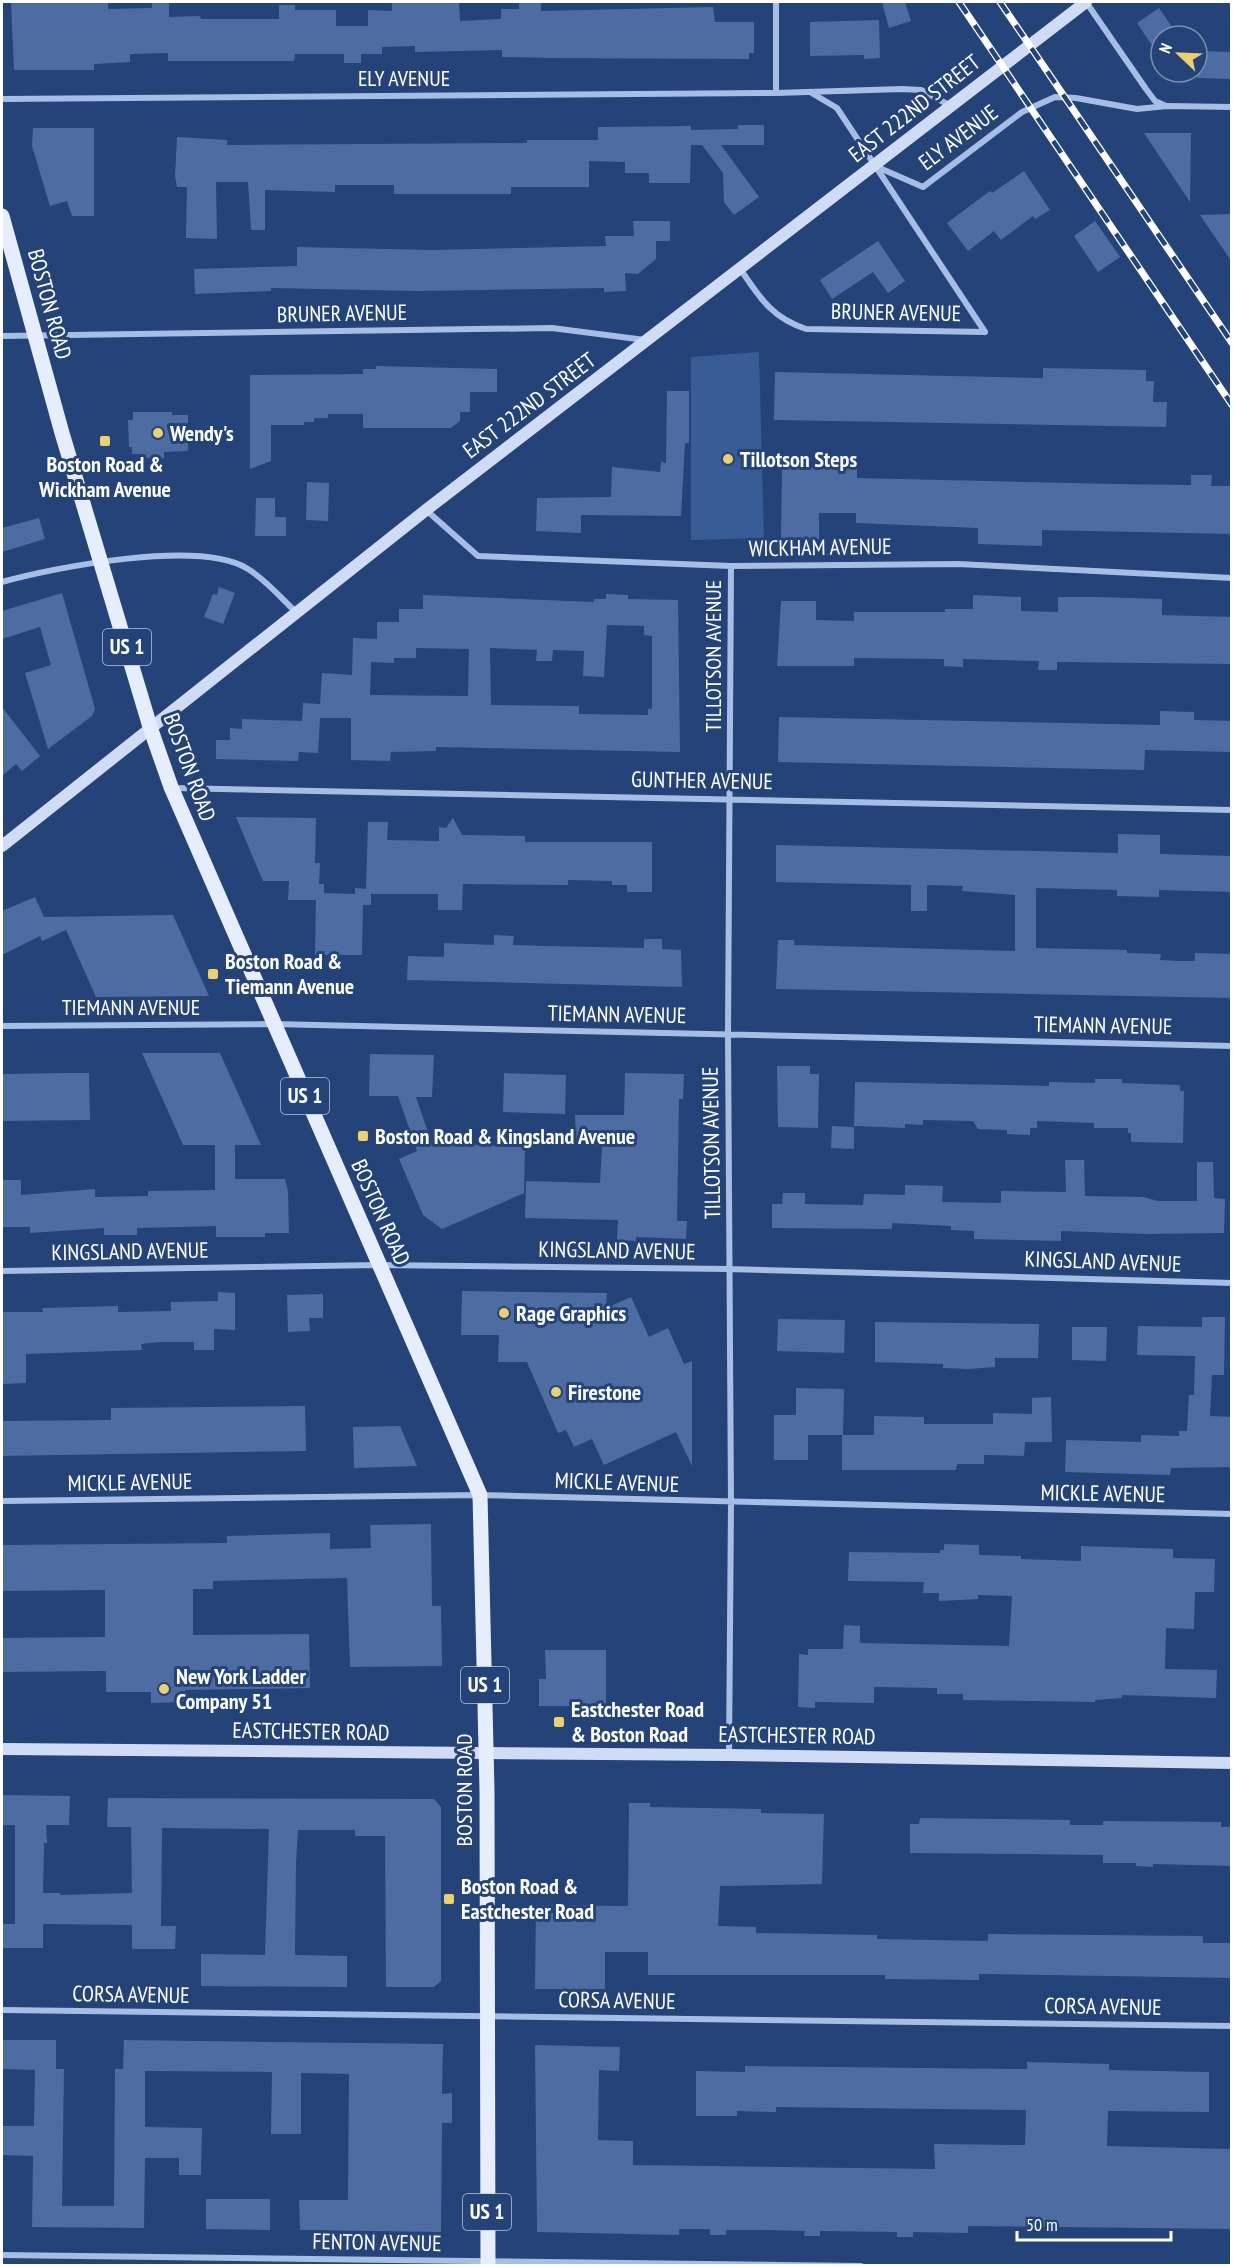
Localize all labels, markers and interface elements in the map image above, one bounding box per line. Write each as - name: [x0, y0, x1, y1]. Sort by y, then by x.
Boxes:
- north arrow: [1149, 24, 1209, 84]
- text: N: [1154, 40, 1176, 56]
- street label: EAST 222ND STREET: [843, 48, 986, 168]
- street label: ELY AVENUE: [358, 64, 450, 92]
- street label: ELY AVENUE: [913, 98, 1003, 176]
- street label: BOSTON ROAD: [22, 246, 78, 362]
- street label: BRUNER AVENUE: [831, 297, 961, 327]
- street label: BRUNER AVENUE: [277, 298, 407, 328]
- street label: EAST 222ND STREET: [457, 346, 601, 464]
- place label: Wendy's: [169, 419, 234, 447]
- marker: Wendy's: [151, 426, 165, 440]
- marker: Boston Road & Wickham Avenue: [98, 434, 112, 448]
- place label: Tillotson Steps: [740, 445, 857, 473]
- place label: Boston Road & Wickham Avenue: [38, 450, 171, 503]
- marker: Tillotson Steps: [721, 452, 735, 466]
- street label: WICKHAM AVENUE: [748, 532, 892, 562]
- street label: TILLOTSON AVENUE: [699, 580, 727, 732]
- road number: US 1: [103, 629, 151, 665]
- street label: BOSTON ROAD: [158, 709, 222, 825]
- street label: GUNTHER AVENUE: [631, 765, 773, 795]
- place label: Boston Road & Tiemann Avenue: [225, 947, 354, 1000]
- marker: Boston Road & Tiemann Avenue: [206, 967, 220, 981]
- street label: TIEMANN AVENUE: [62, 993, 200, 1021]
- street label: TIEMANN AVENUE: [548, 999, 686, 1029]
- street label: TIEMANN AVENUE: [1034, 1010, 1172, 1040]
- street label: TILLOTSON AVENUE: [696, 1067, 726, 1219]
- road number: US 1: [281, 1078, 329, 1114]
- place label: Boston Road & Kingsland Avenue: [375, 1122, 635, 1150]
- marker: Boston Road & Kingsland Avenue: [356, 1129, 370, 1143]
- street label: BOSTON ROAD: [345, 1155, 417, 1269]
- street label: KINGSLAND AVENUE: [538, 1235, 696, 1265]
- street label: KINGSLAND AVENUE: [51, 1236, 209, 1266]
- street label: KINGSLAND AVENUE: [1024, 1244, 1182, 1278]
- place label: Rage Graphics: [516, 1299, 626, 1327]
- marker: Rage Graphics: [497, 1306, 511, 1320]
- place label: Firestone: [568, 1378, 641, 1406]
- marker: Firestone: [549, 1385, 563, 1399]
- street label: MICKLE AVENUE: [554, 1466, 680, 1498]
- street label: MICKLE AVENUE: [67, 1467, 193, 1497]
- street label: MICKLE AVENUE: [1040, 1478, 1166, 1508]
- place label: New York Ladder Company 51: [176, 1662, 306, 1715]
- road number: US 1: [461, 1667, 509, 1703]
- marker: New York Ladder Company 51: [157, 1682, 171, 1696]
- place label: Eastchester Road & Boston Road: [571, 1695, 704, 1748]
- marker: Eastchester Road & Boston Road: [552, 1715, 566, 1729]
- street label: EASTCHESTER ROAD: [232, 1716, 390, 1746]
- street label: EASTCHESTER ROAD: [718, 1720, 876, 1750]
- street label: BOSTON ROAD: [450, 1734, 478, 1846]
- place label: Boston Road & Eastchester Road: [461, 1872, 594, 1925]
- marker: Boston Road & Eastchester Road: [442, 1892, 456, 1906]
- street label: CORSA AVENUE: [72, 1979, 190, 2009]
- street label: CORSA AVENUE: [558, 1985, 676, 2015]
- street label: CORSA AVENUE: [1044, 1991, 1162, 2021]
- road number: US 1: [463, 2194, 511, 2230]
- scale bar: [1017, 2204, 1172, 2242]
- text: 50 m: [1026, 2213, 1058, 2236]
- street label: FENTON AVENUE: [312, 2227, 442, 2257]

